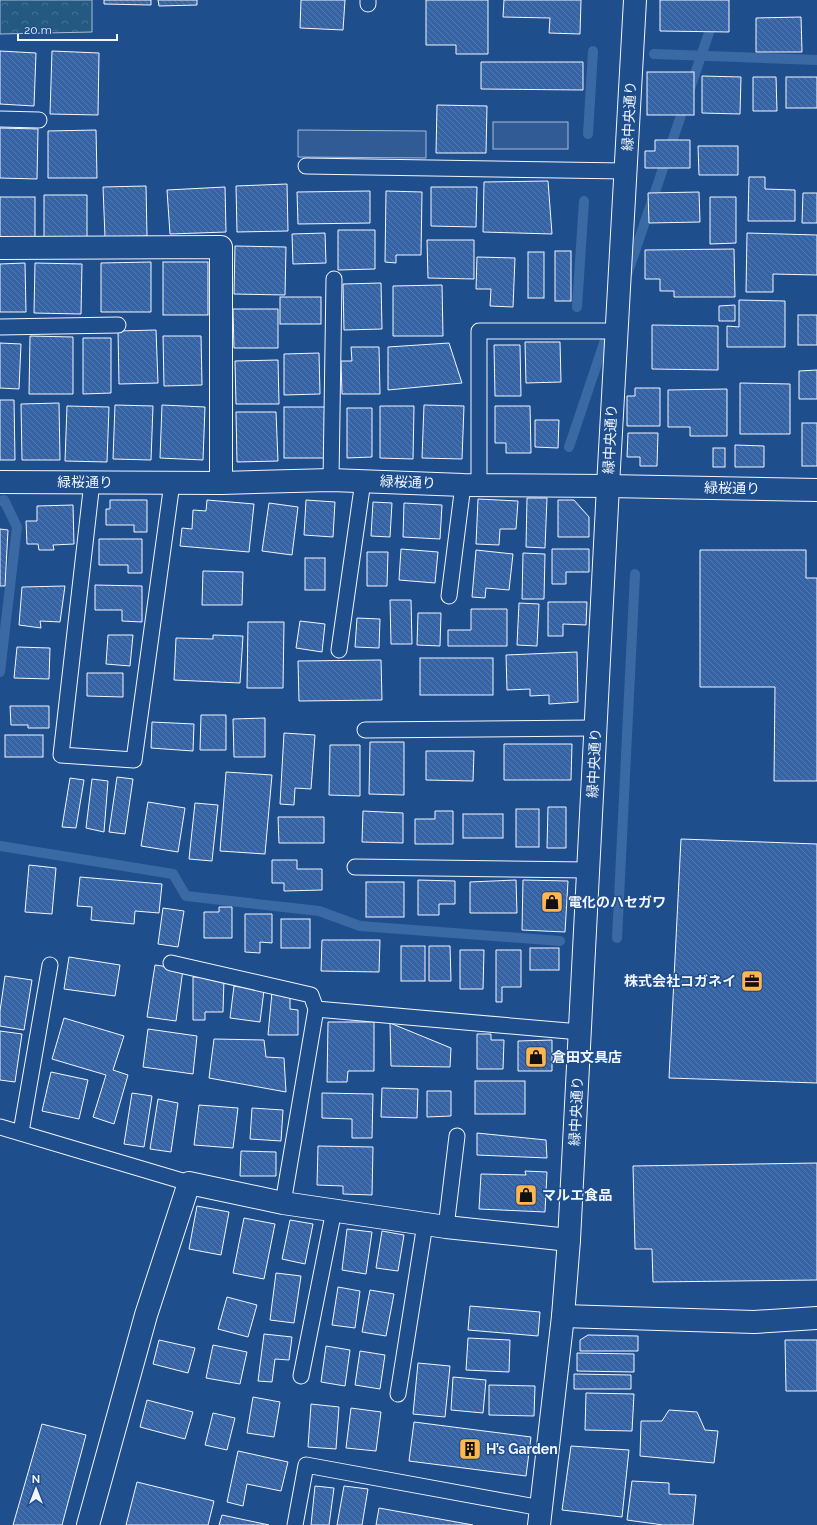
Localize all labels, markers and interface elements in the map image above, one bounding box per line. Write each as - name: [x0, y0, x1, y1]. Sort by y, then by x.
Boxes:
- scale bar: [18, 16, 117, 42]
- text: 20 m: [24, 23, 52, 37]
- street label: 緑中央通り: [619, 81, 639, 151]
- street label: 緑中央通り: [600, 404, 620, 474]
- street label: 緑桜通り: [380, 473, 436, 491]
- street label: 緑桜通り: [57, 474, 113, 490]
- street label: 緑桜通り: [704, 480, 760, 496]
- street label: 緑中央通り: [584, 728, 604, 798]
- shop icon: 電化のハセガワ: [539, 889, 565, 915]
- place label: 電化のハセガワ: [568, 894, 666, 910]
- office icon: 株式会社コガネイ: [739, 968, 765, 994]
- place label: 株式会社コガネイ: [624, 973, 736, 989]
- shop icon: 倉田文具店: [523, 1044, 549, 1070]
- place label: 倉田文具店: [552, 1049, 622, 1065]
- street label: 緑中央通り: [566, 1076, 586, 1146]
- shop icon: マルエ食品: [513, 1182, 539, 1208]
- place label: マルエ食品: [542, 1187, 612, 1203]
- building icon: H’s Garden: [457, 1436, 483, 1462]
- place label: H’s Garden: [486, 1441, 558, 1457]
- north arrow: [16, 1469, 56, 1509]
- text: N: [32, 1473, 40, 1486]

